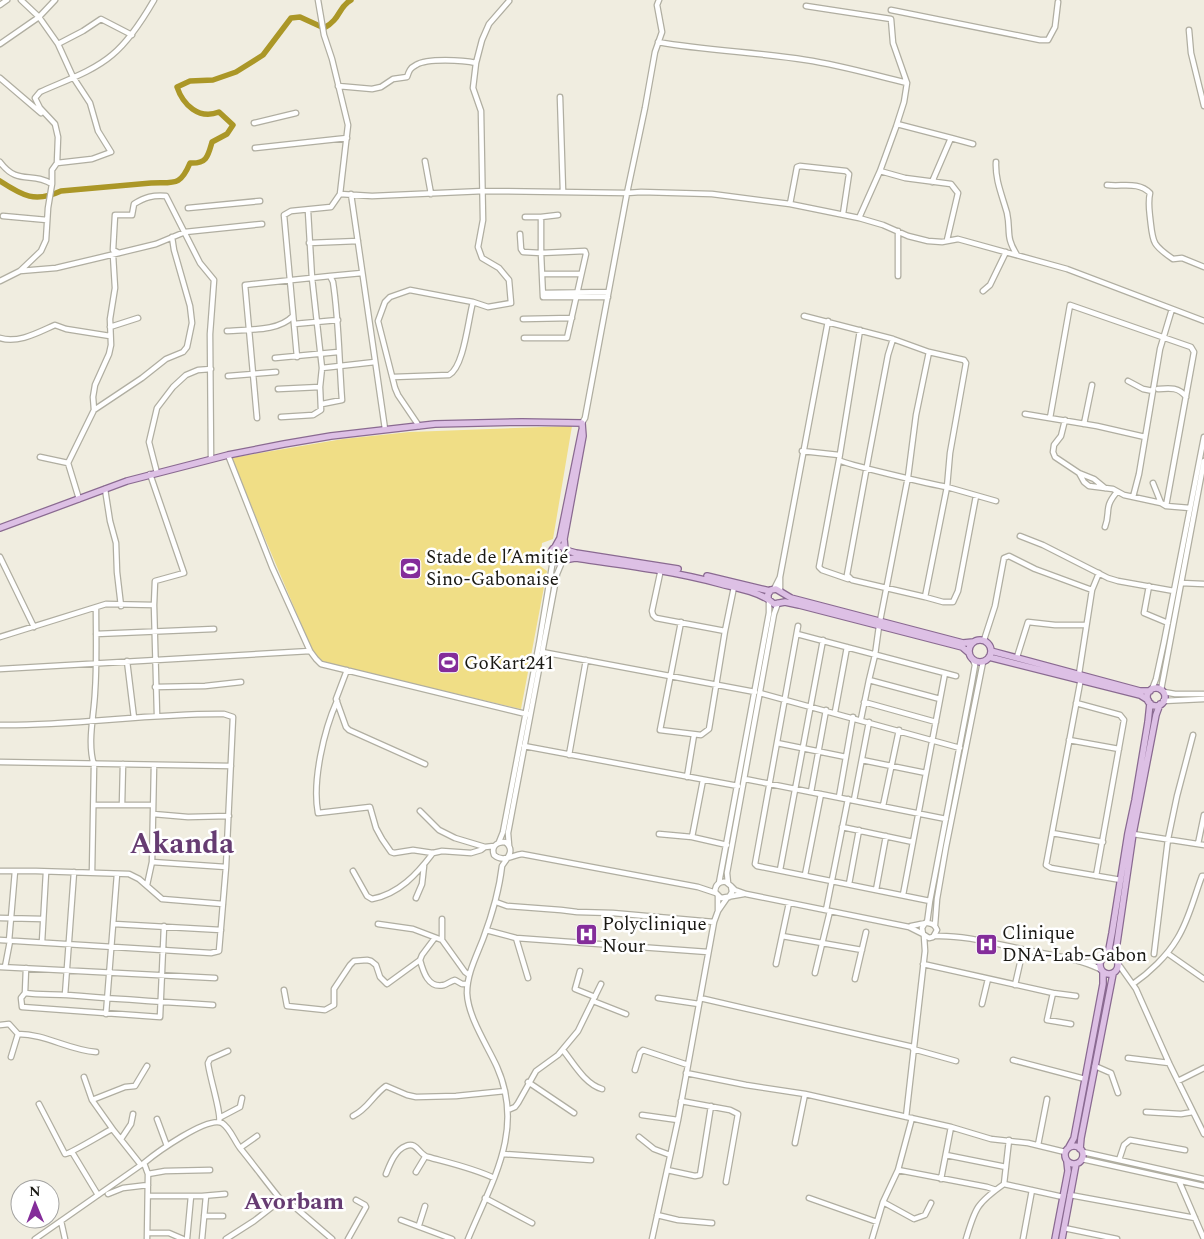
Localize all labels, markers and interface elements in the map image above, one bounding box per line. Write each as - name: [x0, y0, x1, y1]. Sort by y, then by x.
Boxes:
- place label: Stade de l’Amitié Sino-Gabonaise: [426, 543, 568, 594]
- sports icon: Stade de l’Amitié Sino-Gabonaise: [398, 556, 422, 580]
- place label: GoKart241: [464, 649, 554, 678]
- sports icon: GoKart241: [436, 651, 460, 675]
- district label: Akanda: [130, 822, 234, 866]
- place label: Polyclinique Nour: [602, 910, 707, 961]
- place label: Clinique DNA-Lab-Gabon: [1002, 919, 1147, 970]
- hospital icon: Polyclinique Nour: [574, 923, 598, 947]
- hospital icon: Clinique DNA-Lab-Gabon: [974, 932, 998, 956]
- north arrow: [10, 1179, 60, 1229]
- text: N: [29, 1181, 41, 1202]
- district label: Avorbam: [244, 1184, 345, 1220]

